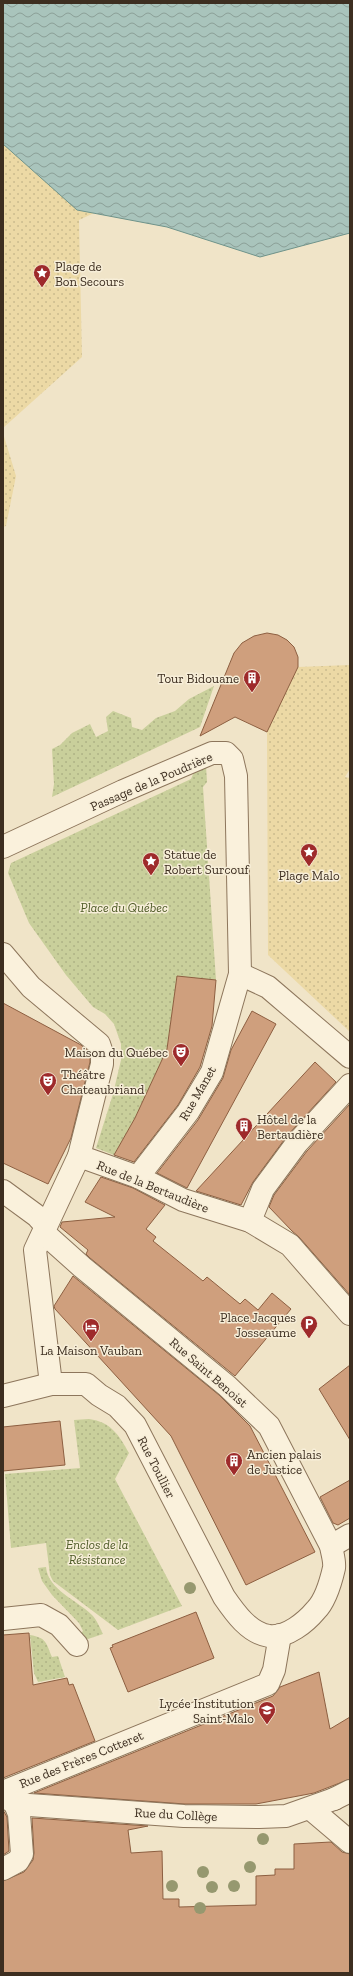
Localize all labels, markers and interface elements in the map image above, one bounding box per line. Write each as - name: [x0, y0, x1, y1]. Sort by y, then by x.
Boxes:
- place label: Plage de Bon Secours: [55, 259, 124, 289]
- place icon: Plage de Bon Secours: [32, 263, 52, 288]
- building icon: Tour Bidouane: [242, 668, 262, 693]
- place label: Tour Bidouane: [157, 671, 239, 686]
- street label: Passage de la Poudrière: [88, 749, 215, 814]
- place icon: Plage Malo: [299, 842, 319, 867]
- place label: Statue de Robert Surcouf: [164, 847, 249, 877]
- place icon: Statue de Robert Surcouf: [141, 851, 161, 876]
- place label: Plage Malo: [278, 868, 340, 883]
- park label: Place du Québec: [80, 900, 168, 915]
- theatre icon: Maison du Québec: [171, 1042, 191, 1067]
- place label: Maison du Québec: [65, 1045, 168, 1060]
- street label: Rue Manet: [176, 1063, 219, 1123]
- place label: Théâtre Chateaubriand: [61, 1067, 144, 1097]
- theatre icon: Théâtre Chateaubriand: [38, 1071, 58, 1096]
- place label: Hôtel de la Bertaudière: [257, 1112, 323, 1142]
- building icon: Hôtel de la Bertaudière: [234, 1116, 254, 1141]
- street label: Rue de la Bertaudière: [95, 1157, 211, 1216]
- place label: Place Jacques Josseaume: [220, 1310, 296, 1340]
- parking icon: Place Jacques Josseaume: [299, 1314, 319, 1339]
- hotel icon: La Maison Vauban: [81, 1317, 101, 1342]
- street label: Rue Saint Benoist: [167, 1334, 251, 1411]
- place label: La Maison Vauban: [40, 1343, 142, 1358]
- street label: Rue Toullier: [135, 1434, 179, 1501]
- place label: Ancien palais de Justice: [247, 1447, 322, 1477]
- building icon: Ancien palais de Justice: [224, 1451, 244, 1476]
- park label: Enclos de la Résistance: [66, 1537, 128, 1567]
- place label: Lycée Institution Saint-Malo: [159, 1696, 255, 1726]
- school or university icon: Lycée Institution Saint-Malo: [257, 1700, 277, 1725]
- street label: Rue des Frères Cotteret: [17, 1728, 146, 1791]
- street label: Rue du Collège: [134, 1805, 218, 1824]

